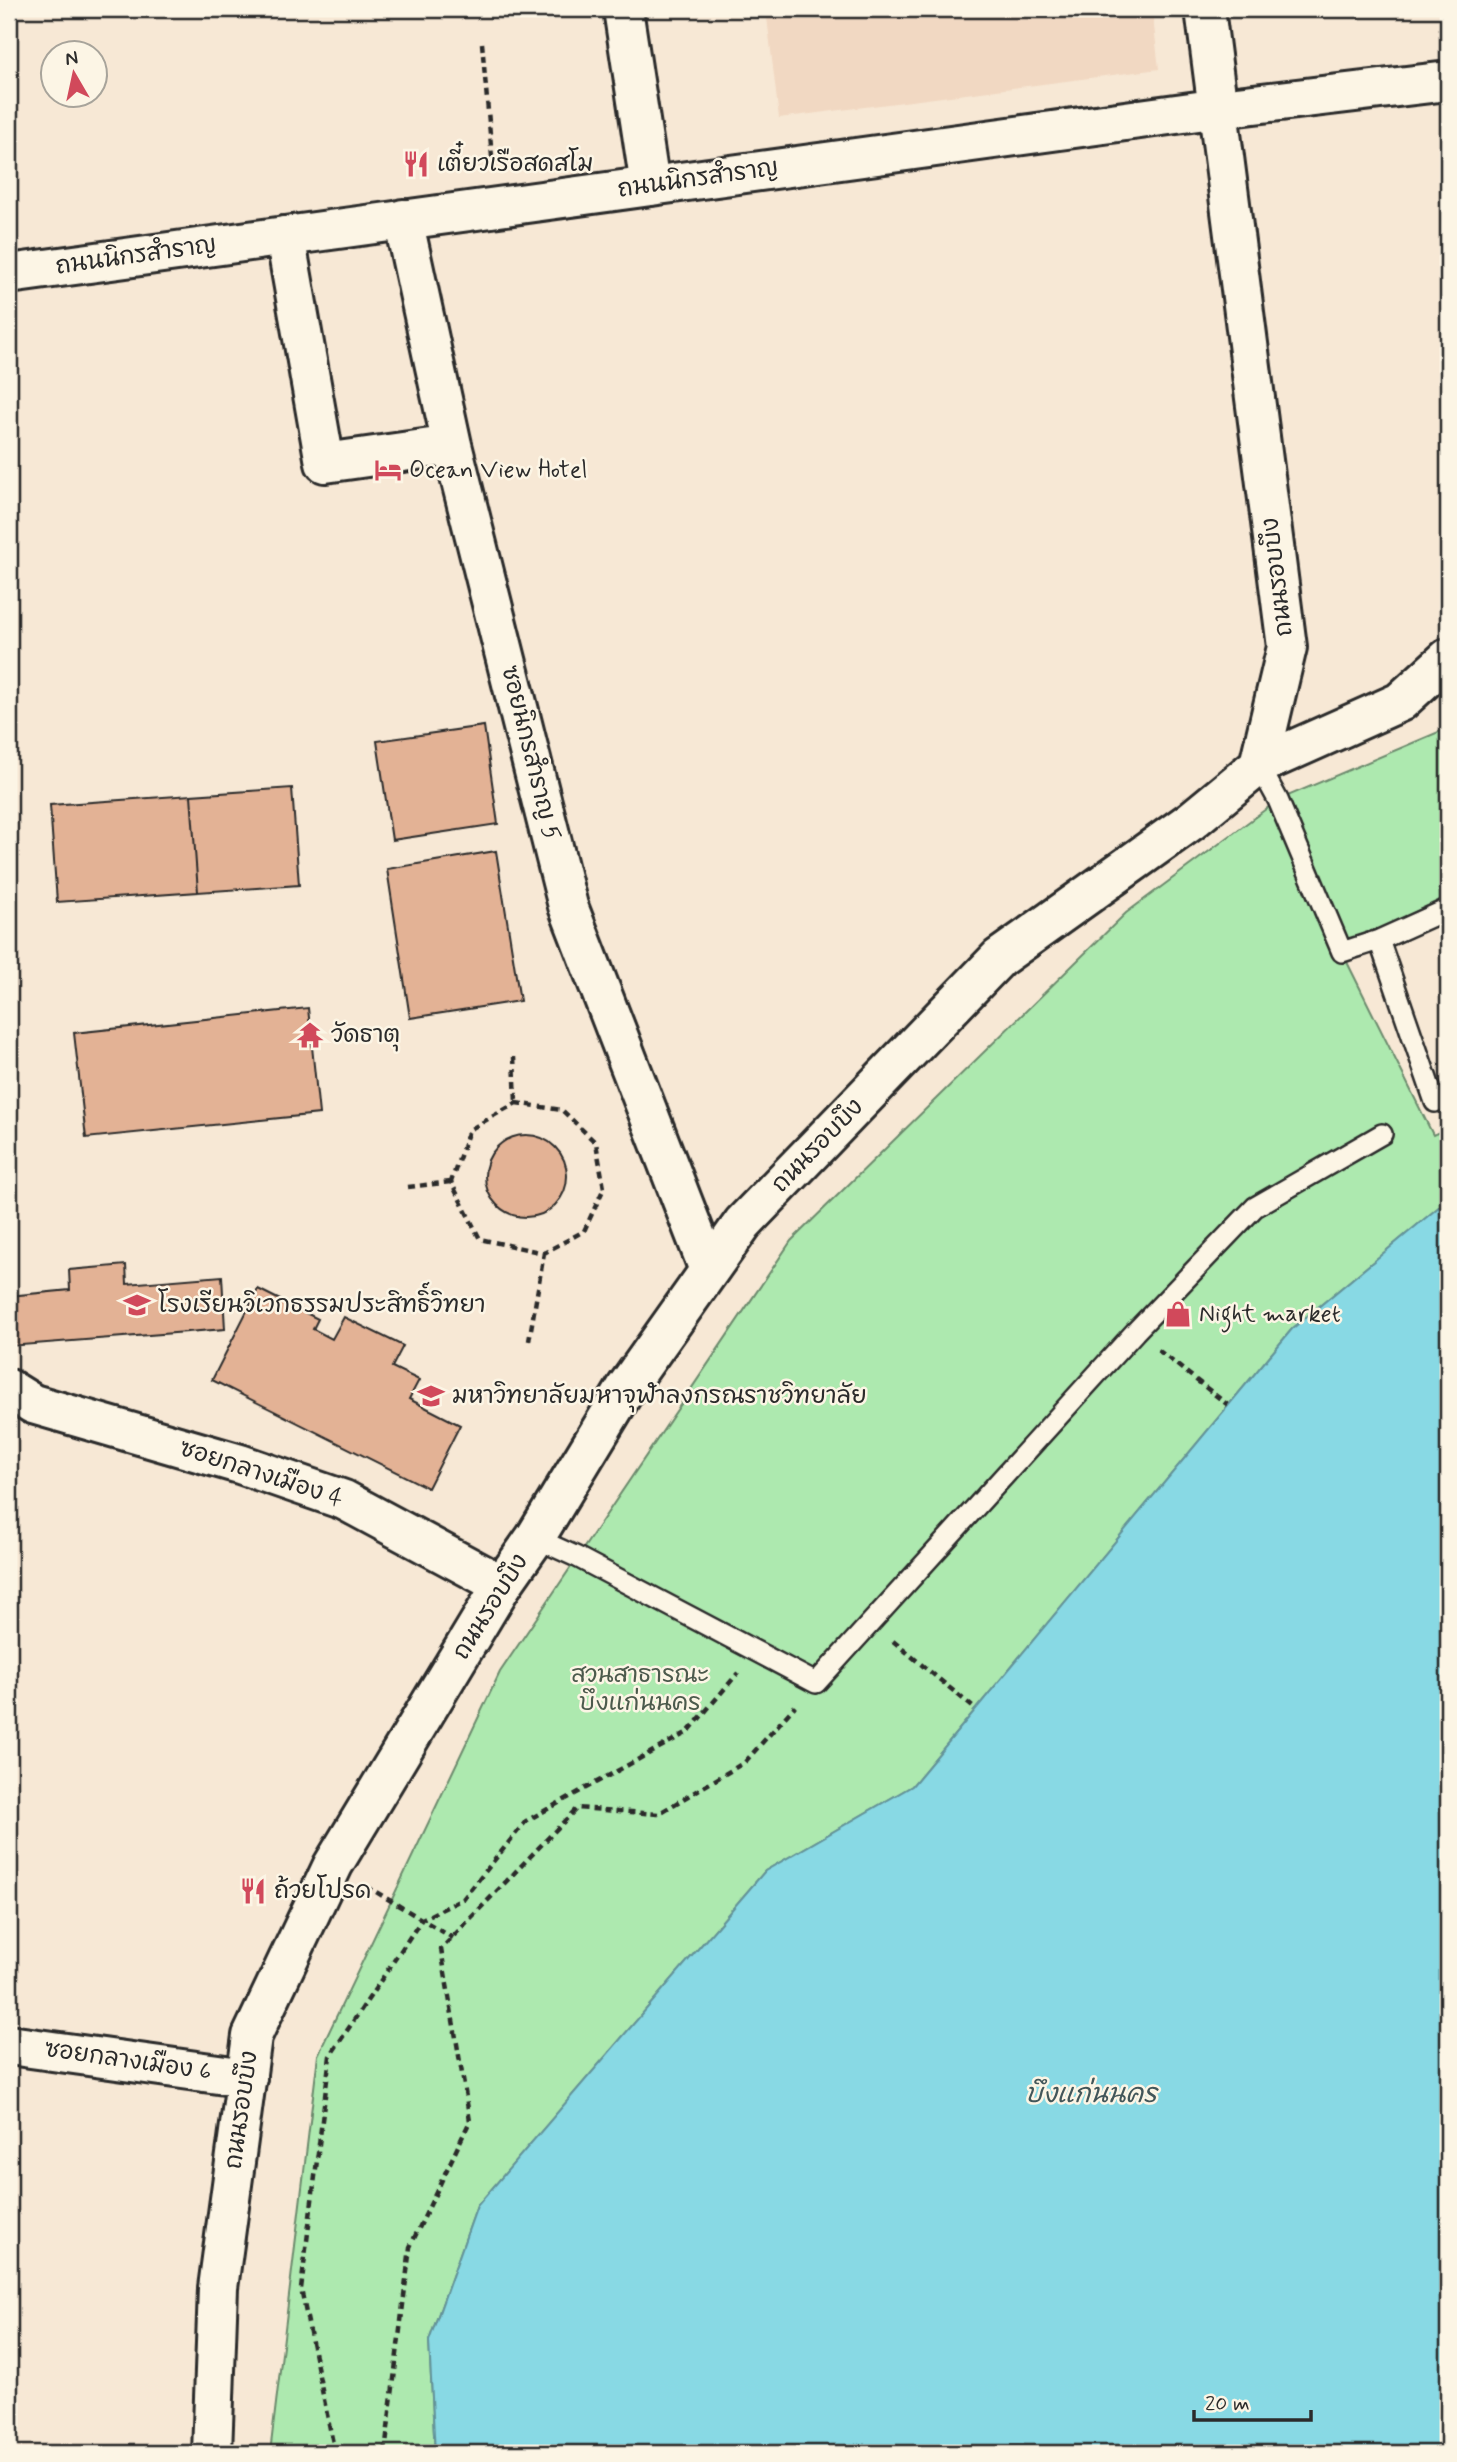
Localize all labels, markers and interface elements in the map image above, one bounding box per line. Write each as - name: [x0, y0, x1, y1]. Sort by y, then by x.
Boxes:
- north arrow: [38, 38, 108, 108]
- text: N: [63, 45, 80, 72]
- place label: เตี๋ยวเรือสดสโม: [437, 141, 594, 180]
- restaurant icon: เตี๋ยวเรือสดสโม: [401, 149, 431, 179]
- street label: ถนนนิกรสำราญ: [615, 150, 780, 206]
- street label: ถนนนิกรสำราญ: [53, 227, 218, 283]
- hotel icon: Ocean View Hotel: [373, 455, 403, 485]
- place label: Ocean View Hotel: [409, 455, 588, 486]
- street label: ถนนรอบบึง: [1255, 516, 1301, 638]
- street label: ซอยนิกรสำราญ 5: [493, 662, 569, 844]
- temple icon: วัดธาตุ: [295, 1020, 325, 1050]
- place label: วัดธาตุ: [331, 1020, 400, 1052]
- street label: ถนนรอบบึง: [765, 1092, 871, 1200]
- place label: โรงเรียนวิเวกธรรมประสิทธิ์วิทยา: [158, 1281, 486, 1321]
- school or university icon: โรงเรียนวิเวกธรรมประสิทธิ์วิทยา: [122, 1290, 152, 1320]
- shop icon: Night market: [1163, 1299, 1193, 1329]
- place label: Night market: [1199, 1299, 1341, 1333]
- school or university icon: มหาวิทยาลัยมหาจุฬาลงกรณราชวิทยาลัย: [416, 1381, 446, 1411]
- place label: มหาวิทยาลัยมหาจุฬาลงกรณราชวิทยาลัย: [452, 1381, 867, 1413]
- street label: ซอยกลางเมือง 4: [175, 1432, 347, 1515]
- street label: ถนนรอบบึง: [446, 1548, 536, 1666]
- park label: สวนสาธารณะ บึงแก่นนคร: [571, 1660, 709, 1719]
- place label: ถ้วยโปรด: [274, 1874, 371, 1907]
- restaurant icon: ถ้วยโปรด: [238, 1876, 268, 1906]
- street label: ซอยกลางเมือง 6: [42, 2033, 214, 2088]
- street label: ถนนรอบบึง: [218, 2049, 266, 2171]
- water label: บึงแก่นนคร: [1025, 2077, 1159, 2112]
- scale bar: [1194, 2378, 1312, 2422]
- text: 20 m: [1205, 2390, 1250, 2418]

